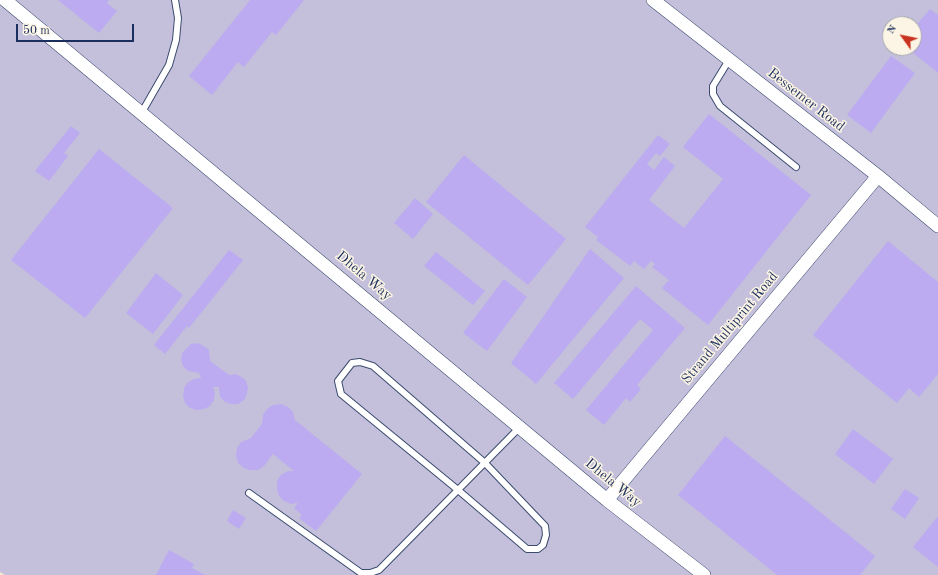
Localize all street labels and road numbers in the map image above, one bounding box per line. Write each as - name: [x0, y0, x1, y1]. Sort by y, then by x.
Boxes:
- street label: Bessemer Road: [764, 65, 848, 135]
- street label: Dhela Way: [333, 248, 395, 304]
- street label: Strand Multiprint Road: [678, 269, 782, 387]
- street label: Dhela Way: [581, 455, 645, 511]

